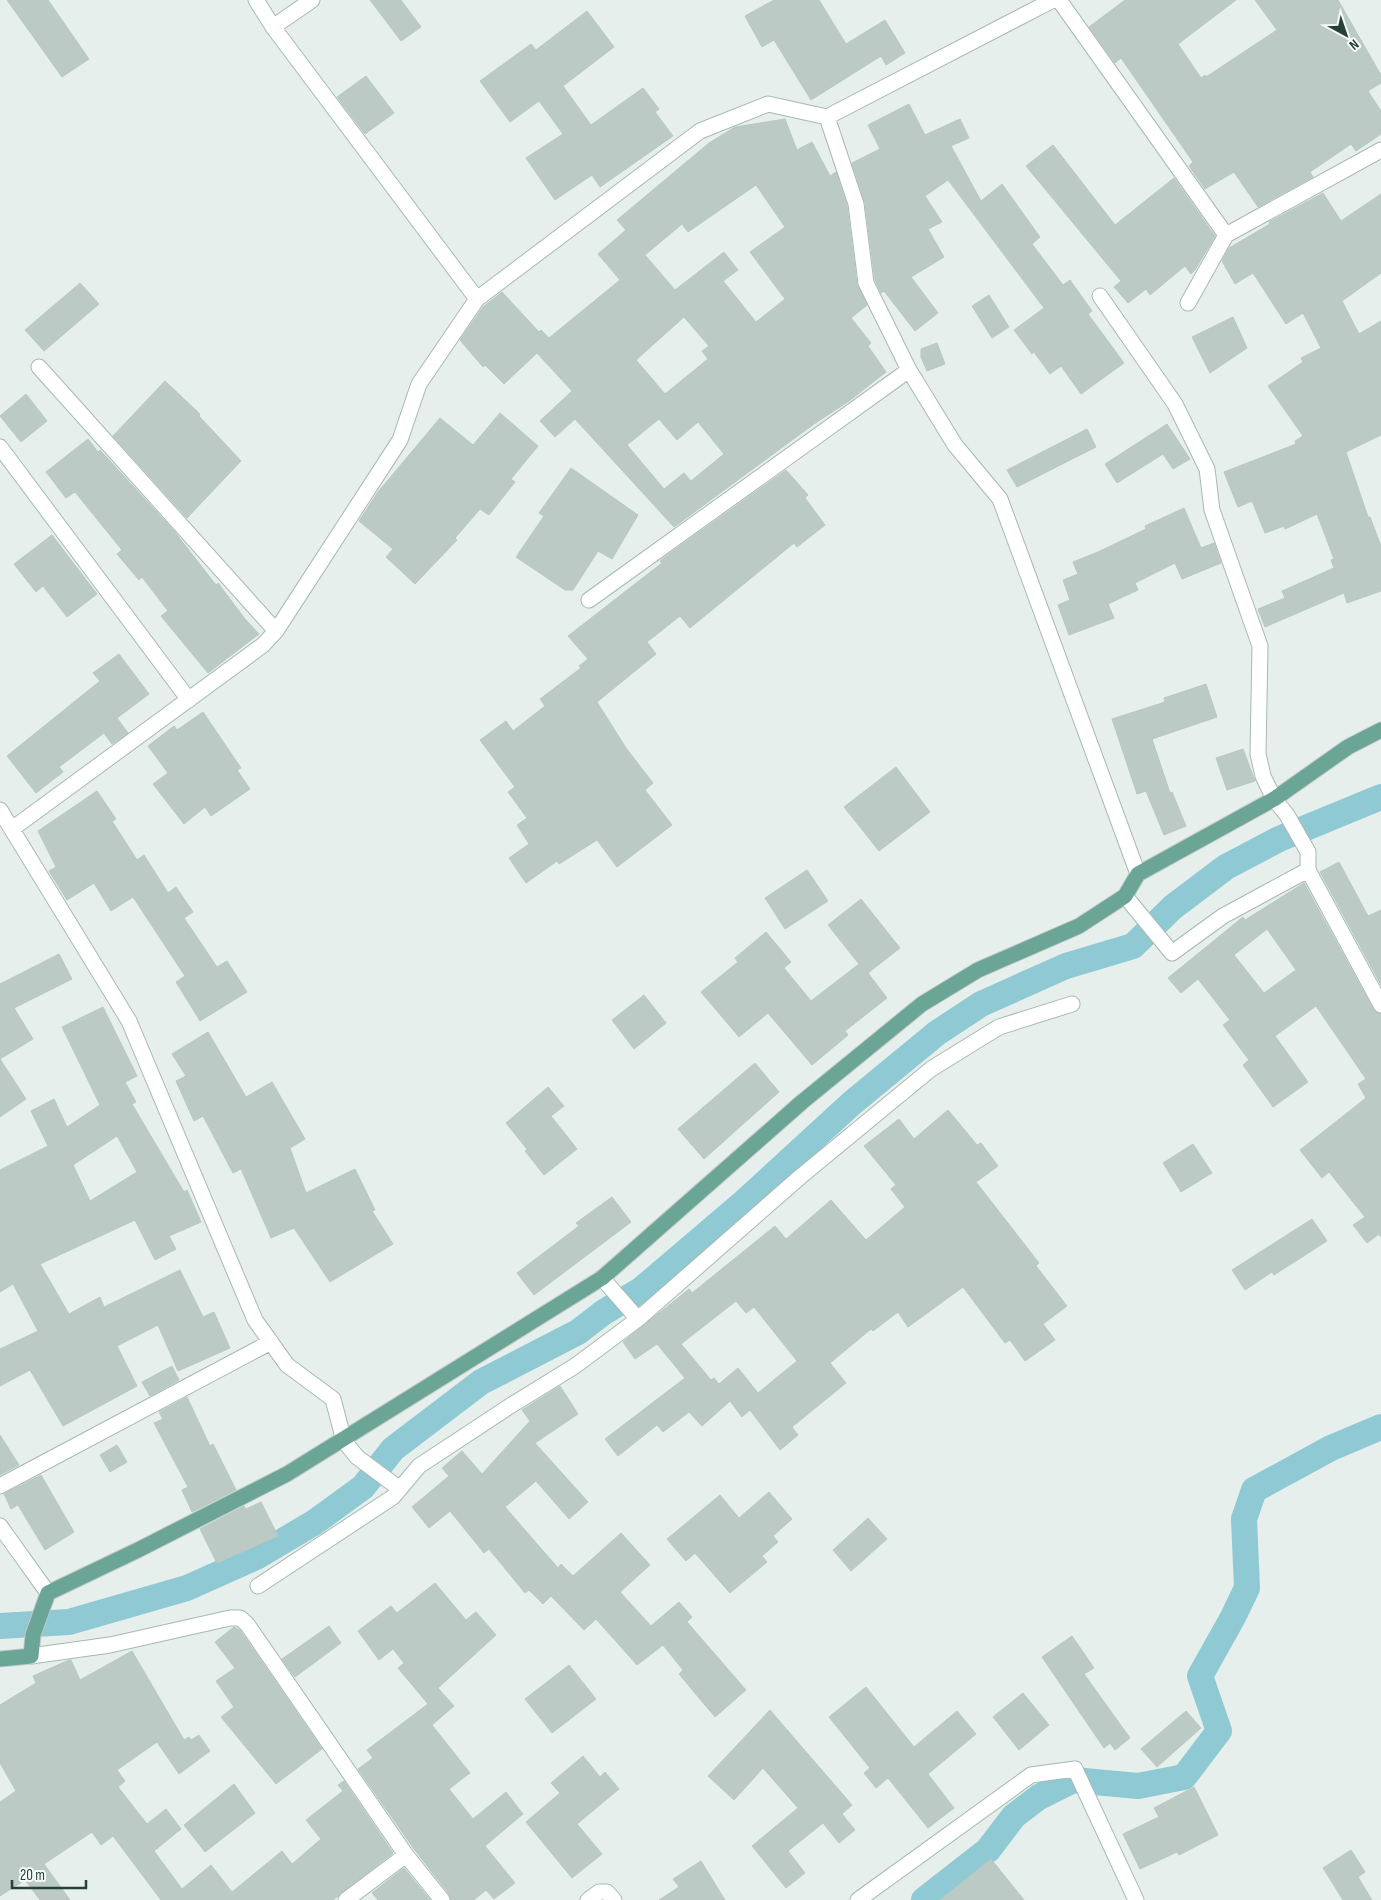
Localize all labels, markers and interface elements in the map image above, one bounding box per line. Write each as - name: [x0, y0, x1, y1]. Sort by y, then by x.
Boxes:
- north arrow: [1321, 10, 1371, 60]
- text: N: [1346, 36, 1362, 53]
- scale bar: [12, 1858, 86, 1890]
- text: 20 m: [20, 1866, 45, 1885]

